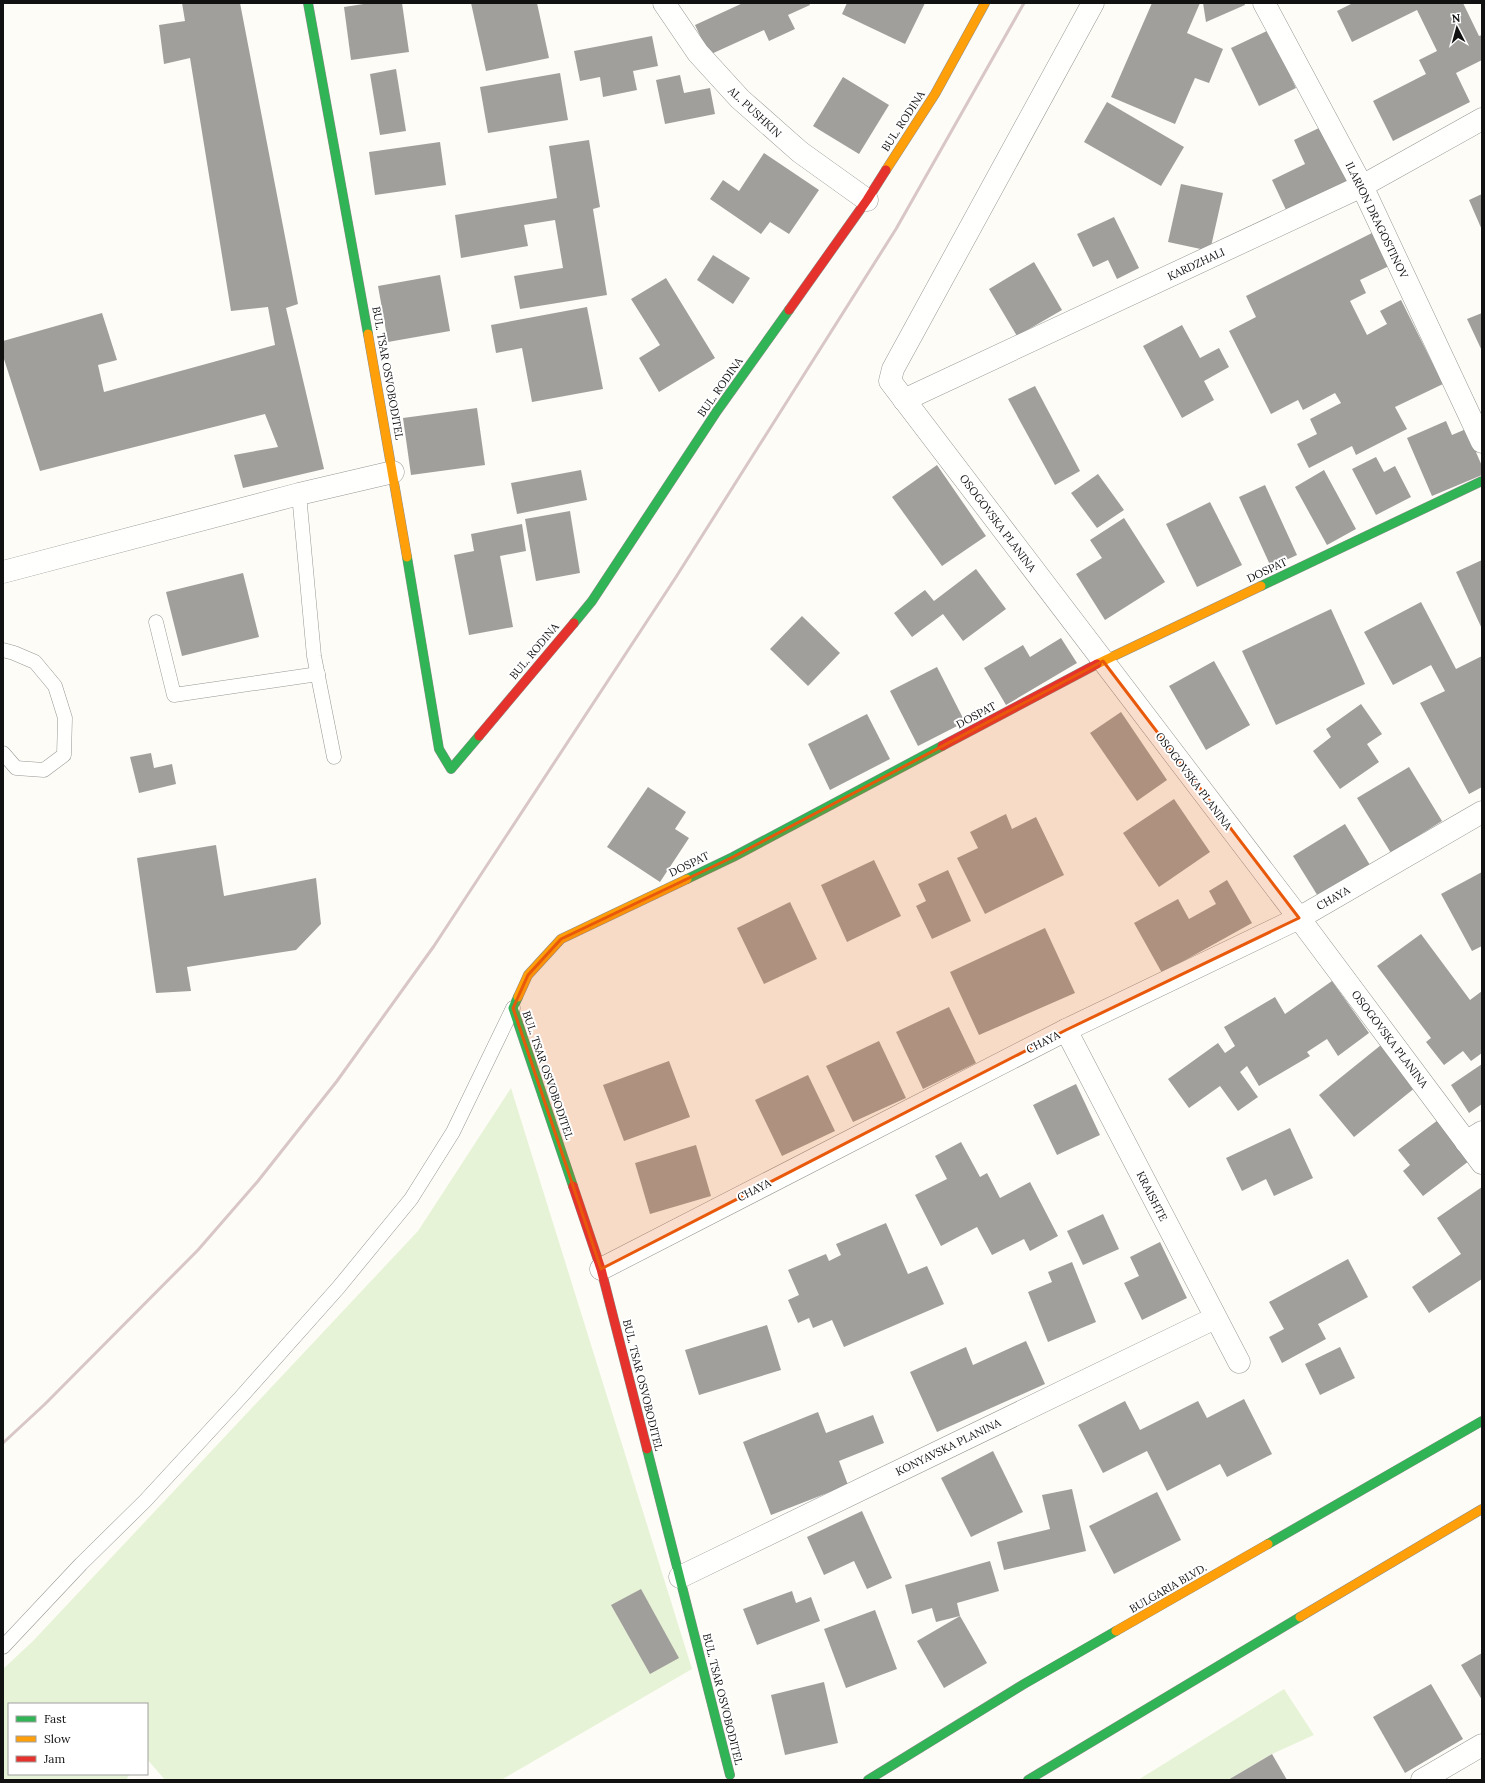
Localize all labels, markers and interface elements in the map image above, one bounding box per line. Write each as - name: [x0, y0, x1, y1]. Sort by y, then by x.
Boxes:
- north arrow: [1437, 8, 1477, 48]
- text: N: [1451, 11, 1461, 25]
- street label: AL. PUSHKIN: [725, 83, 785, 140]
- street label: BUL. RODINA: [878, 87, 928, 154]
- street label: ILARION DRAGOSTINOV: [1343, 159, 1412, 281]
- street label: KARDZHALI: [1165, 244, 1227, 283]
- street label: BUL. TSAR OSVOBODITEL: [369, 305, 407, 441]
- street label: BUL. RODINA: [694, 354, 746, 420]
- street label: OSOGOVSKA PLANINA: [957, 471, 1040, 575]
- street label: DOSPAT: [1244, 555, 1290, 585]
- street label: BUL. RODINA: [506, 619, 562, 682]
- street label: DOSPAT: [954, 699, 998, 731]
- street label: OSOGOVSKA PLANINA: [1153, 729, 1236, 833]
- street label: DOSPAT: [667, 848, 711, 880]
- street label: CHAYA: [1314, 882, 1353, 913]
- street label: OSOGOVSKA PLANINA: [1349, 987, 1432, 1091]
- street label: BUL. TSAR OSVOBODITEL: [519, 1009, 577, 1142]
- street label: CHAYA: [1024, 1027, 1063, 1056]
- street label: KRAISHTE: [1133, 1169, 1171, 1223]
- street label: CHAYA: [735, 1175, 774, 1204]
- street label: BUL. TSAR OSVOBODITEL: [620, 1318, 666, 1453]
- street label: KONYAVSKA PLANINA: [893, 1415, 1004, 1479]
- street label: BULGARIA BLVD.: [1127, 1560, 1209, 1616]
- street label: BUL. TSAR OSVOBODITEL: [700, 1632, 746, 1767]
- legend: [8, 1703, 148, 1775]
- text: Fast: [44, 1711, 67, 1726]
- text: Slow: [44, 1731, 71, 1746]
- text: Jam: [43, 1751, 65, 1766]

